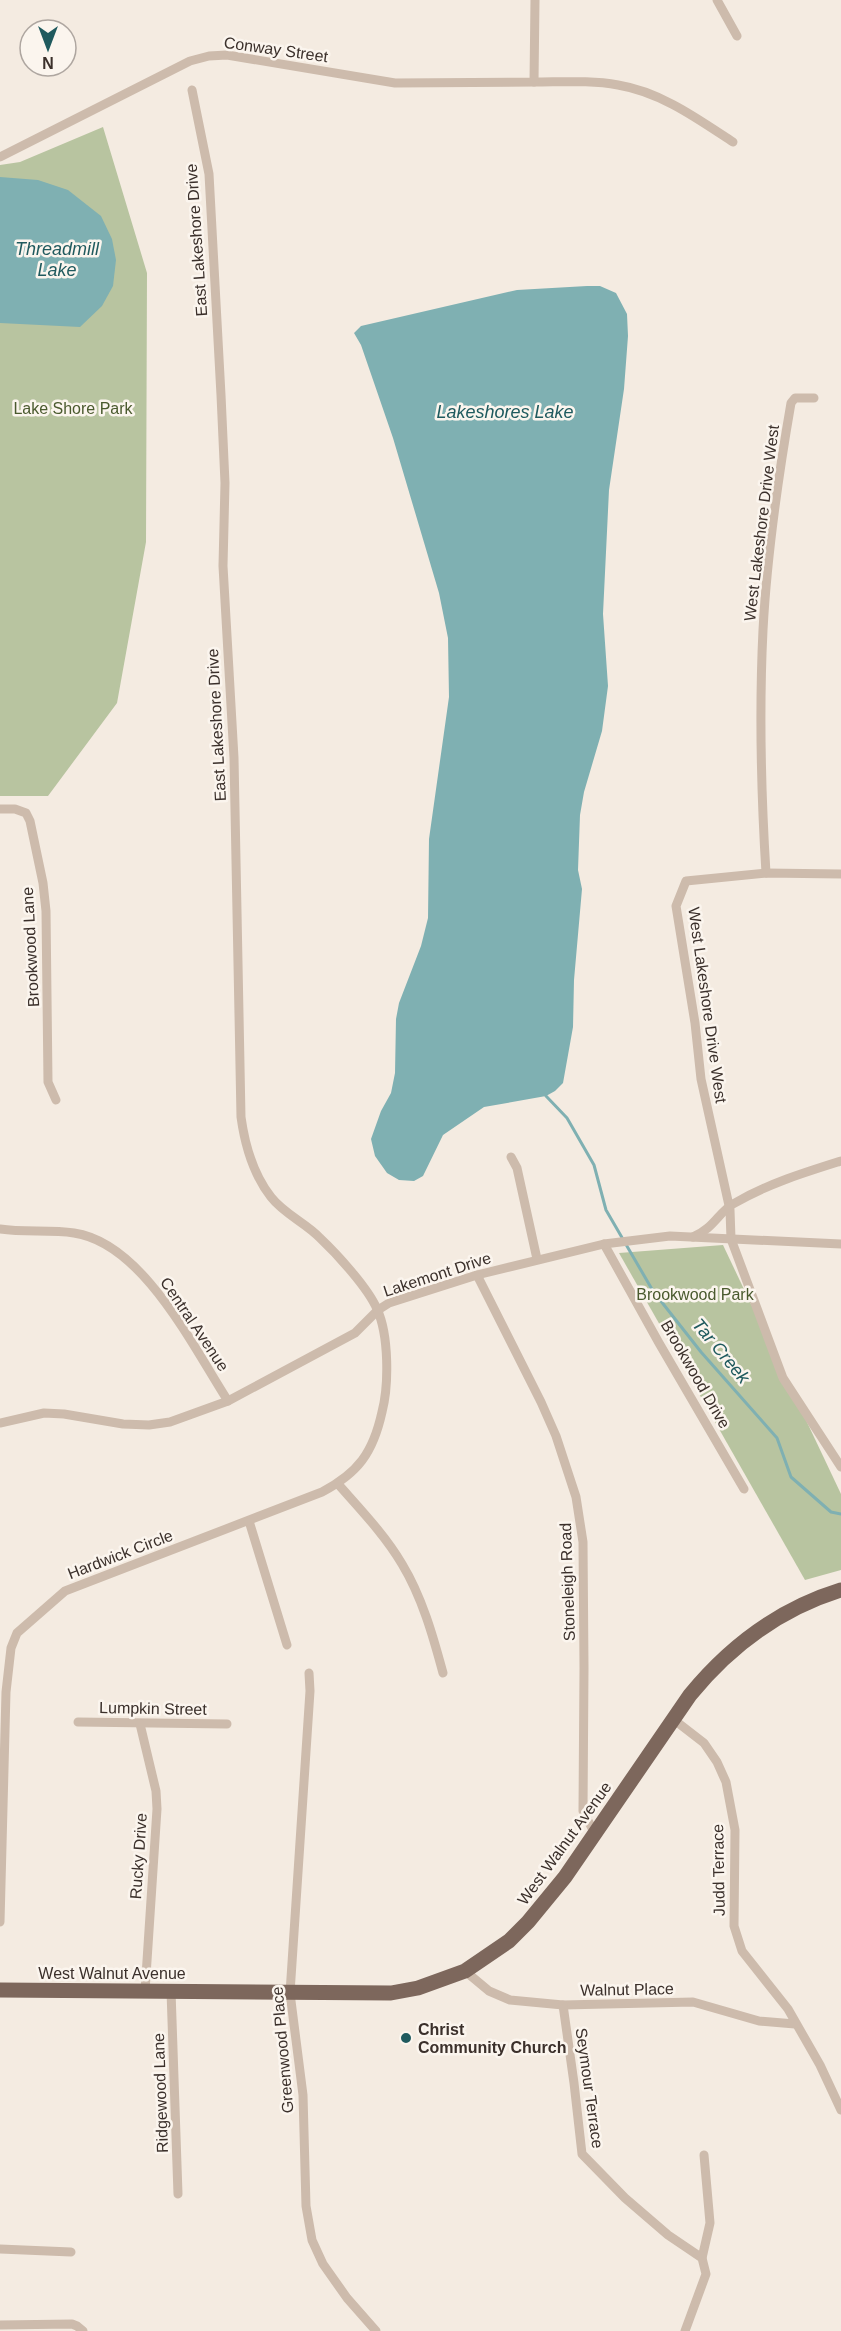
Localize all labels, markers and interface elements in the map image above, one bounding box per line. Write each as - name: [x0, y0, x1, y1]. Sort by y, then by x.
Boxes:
- north arrow: [18, 18, 78, 78]
- street label: Conway Street: [223, 34, 330, 65]
- text: N: [42, 54, 54, 71]
- street label: East Lakeshore Drive: [183, 163, 210, 317]
- water label: Threadmill Lake: [15, 239, 100, 280]
- park label: Lake Shore Park: [13, 400, 134, 417]
- water label: Lakeshores Lake: [436, 402, 574, 422]
- street label: West Lakeshore Drive West: [741, 423, 782, 622]
- street label: East Lakeshore Drive: [204, 648, 229, 802]
- street label: Brookwood Lane: [19, 886, 42, 1007]
- street label: West Lakeshore Drive West: [685, 906, 730, 1105]
- street label: Lakemont Drive: [381, 1249, 493, 1300]
- street label: Central Avenue: [157, 1274, 232, 1374]
- park label: Brookwood Park: [636, 1286, 755, 1303]
- water label: Tar Creek: [688, 1315, 754, 1388]
- street label: Brookwood Drive: [658, 1317, 733, 1431]
- street label: Stoneleigh Road: [557, 1523, 578, 1641]
- street label: Hardwick Circle: [65, 1527, 175, 1582]
- street label: Lumpkin Street: [99, 1699, 207, 1718]
- street label: West Walnut Avenue: [514, 1779, 615, 1908]
- street label: Rucky Drive: [127, 1812, 150, 1900]
- street label: Judd Terrace: [709, 1824, 728, 1916]
- street label: West Walnut Avenue: [38, 1965, 186, 1982]
- street label: Walnut Place: [580, 1980, 674, 1999]
- street label: Greenwood Place: [268, 1986, 297, 2114]
- place label: Christ Community Church: [418, 2021, 566, 2056]
- street label: Seymour Terrace: [573, 2027, 606, 2150]
- marker: Christ Community Church: [399, 2031, 413, 2045]
- street label: Ridgewood Lane: [150, 2033, 171, 2153]

